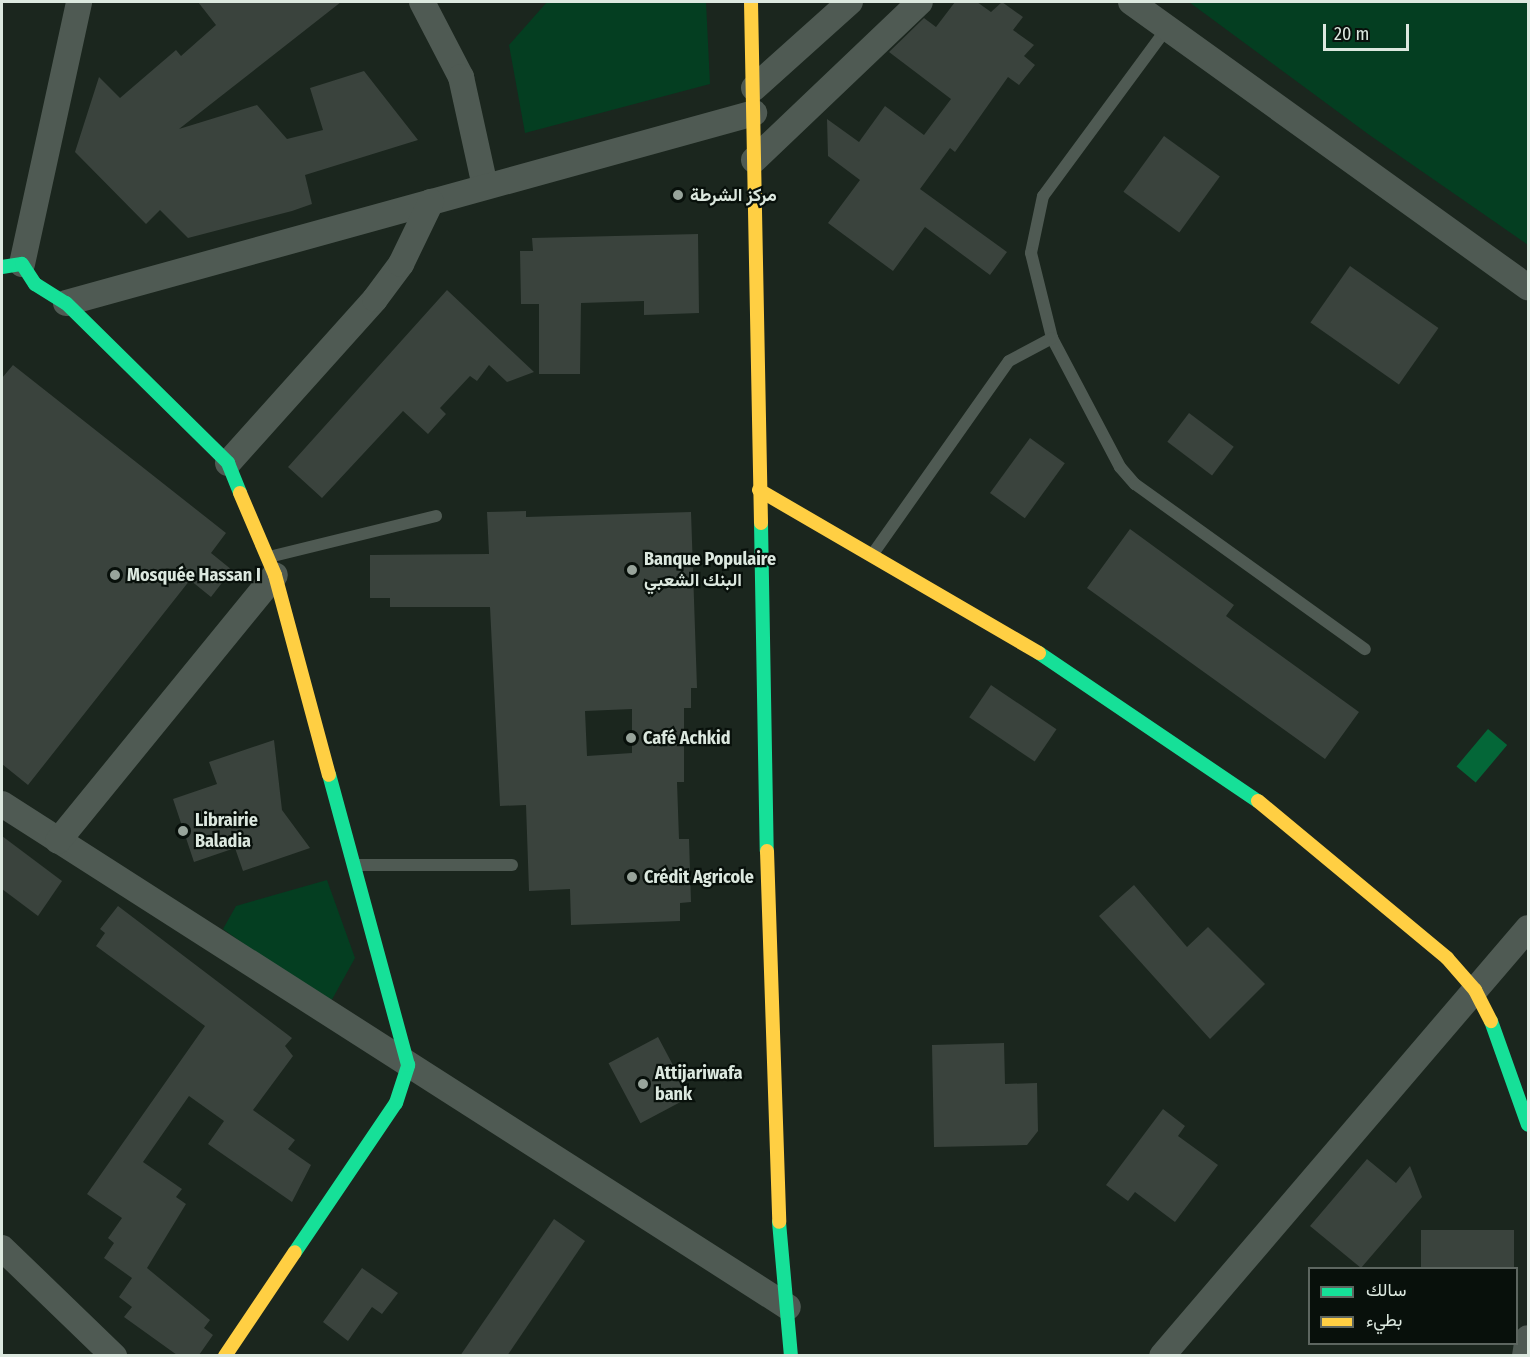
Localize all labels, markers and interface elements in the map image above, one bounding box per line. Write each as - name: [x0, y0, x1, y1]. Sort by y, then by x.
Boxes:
- scale bar: [1326, 12, 1412, 50]
- text: 20 m: [1334, 23, 1369, 45]
- place label: مركز الشرطة: [690, 184, 777, 206]
- marker: مركز الشرطة: [671, 188, 685, 202]
- place label: Banque Populaire البنك الشعبي: [644, 549, 776, 592]
- marker: Banque Populaire البنك الشعبي: [625, 563, 639, 577]
- place label: Mosquée Hassan I: [127, 564, 261, 586]
- marker: Mosquée Hassan I: [108, 568, 122, 582]
- place label: Café Achkid: [643, 727, 730, 749]
- marker: Café Achkid: [624, 731, 638, 745]
- place label: Librairie Baladia: [195, 810, 258, 852]
- marker: Librairie Baladia: [176, 824, 190, 838]
- place label: Crédit Agricole: [644, 866, 754, 888]
- marker: Crédit Agricole: [625, 870, 639, 884]
- place label: Attijariwafa bank: [655, 1063, 742, 1106]
- marker: Attijariwafa bank: [636, 1077, 650, 1091]
- legend: [1308, 1267, 1518, 1345]
- text: سالك: [1366, 1279, 1406, 1301]
- text: بطيء: [1366, 1309, 1402, 1331]

